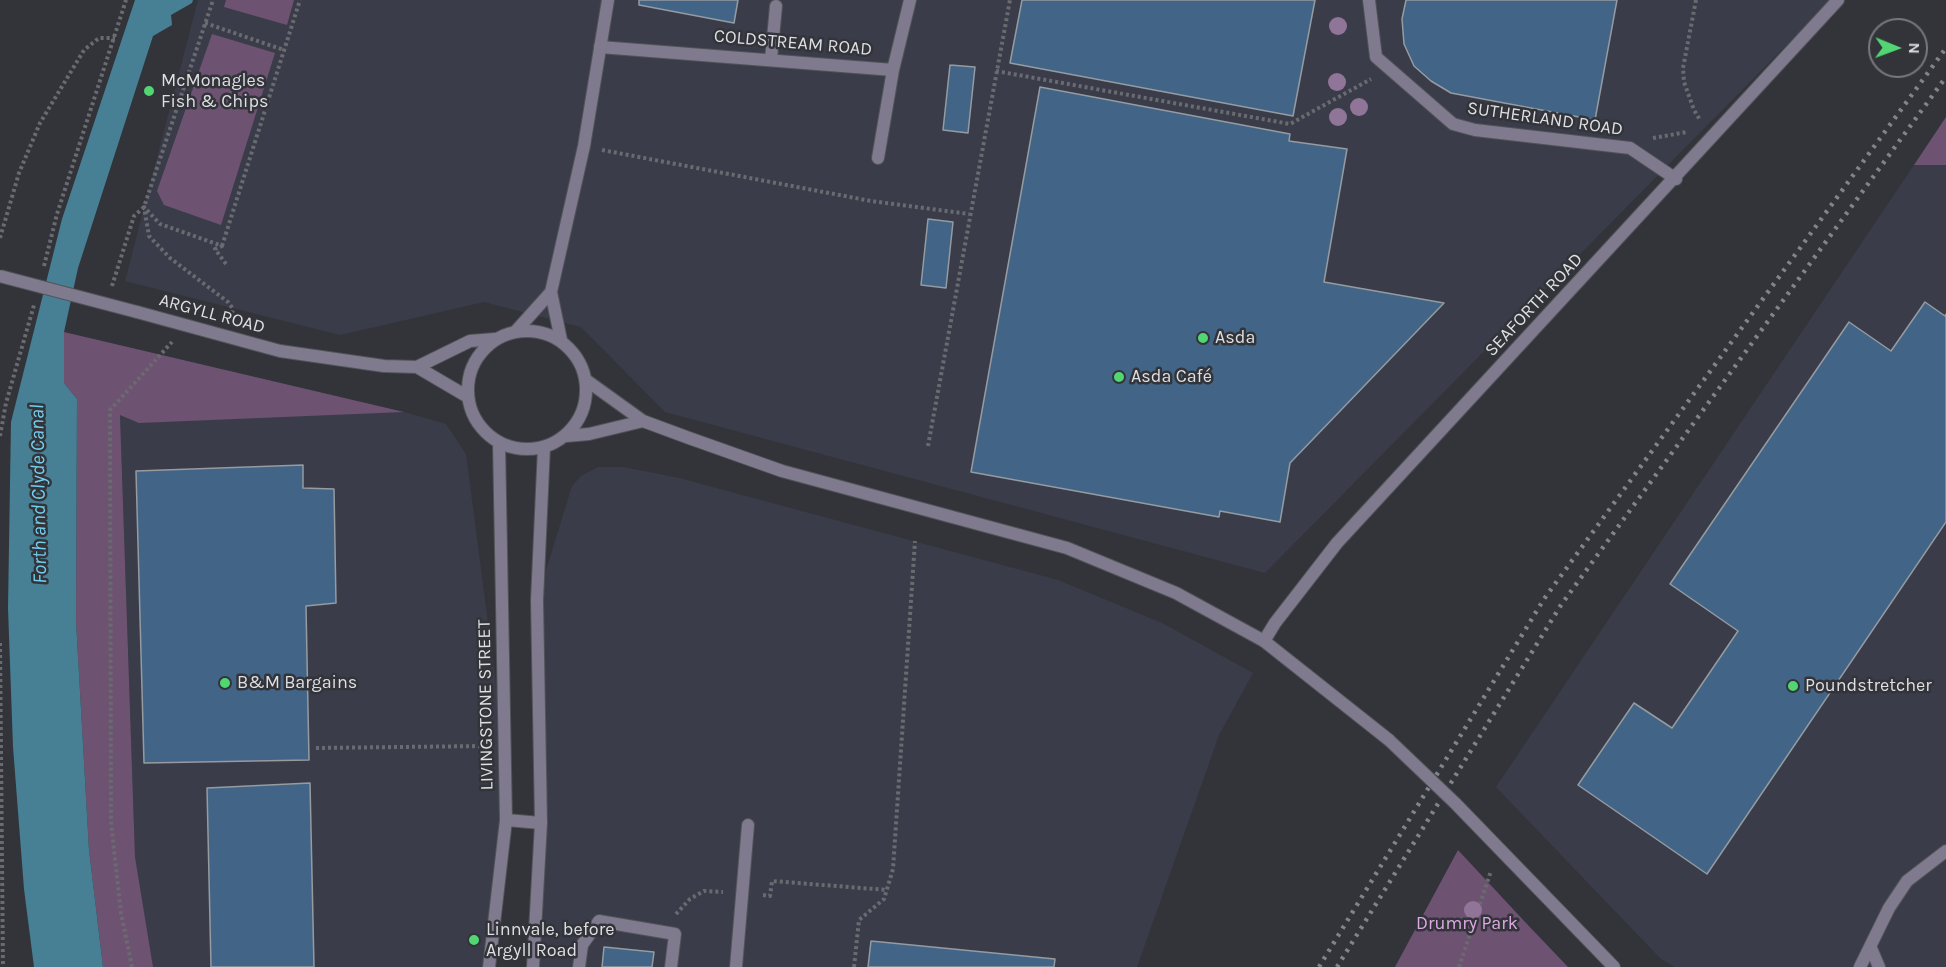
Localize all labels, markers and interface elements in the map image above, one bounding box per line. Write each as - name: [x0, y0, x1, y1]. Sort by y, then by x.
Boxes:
- north arrow: [1868, 18, 1928, 78]
- street label: COLDSTREAM ROAD: [713, 25, 873, 61]
- text: N: [1905, 42, 1924, 54]
- place label: McMonagles Fish & Chips: [161, 70, 268, 112]
- marker: McMonagles Fish & Chips: [142, 84, 156, 98]
- street label: SUTHERLAND ROAD: [1466, 97, 1624, 141]
- street label: SEAFORTH ROAD: [1481, 249, 1587, 361]
- street label: ARGYLL ROAD: [157, 289, 267, 339]
- place label: Asda: [1215, 327, 1255, 349]
- marker: Asda: [1196, 331, 1210, 345]
- place label: Asda Café: [1131, 366, 1212, 388]
- marker: Asda Café: [1112, 370, 1126, 384]
- water label: Forth and Clyde Canal: [25, 404, 53, 584]
- street label: LIVINGSTONE STREET: [474, 619, 498, 791]
- place label: B&M Bargains: [237, 672, 357, 694]
- place label: Poundstretcher: [1805, 675, 1932, 697]
- marker: B&M Bargains: [218, 676, 232, 690]
- marker: Poundstretcher: [1786, 679, 1800, 693]
- park label: Drumry Park: [1416, 913, 1518, 935]
- place label: Linnvale, before Argyll Road: [486, 919, 614, 962]
- marker: Linnvale, before Argyll Road: [467, 933, 481, 947]

